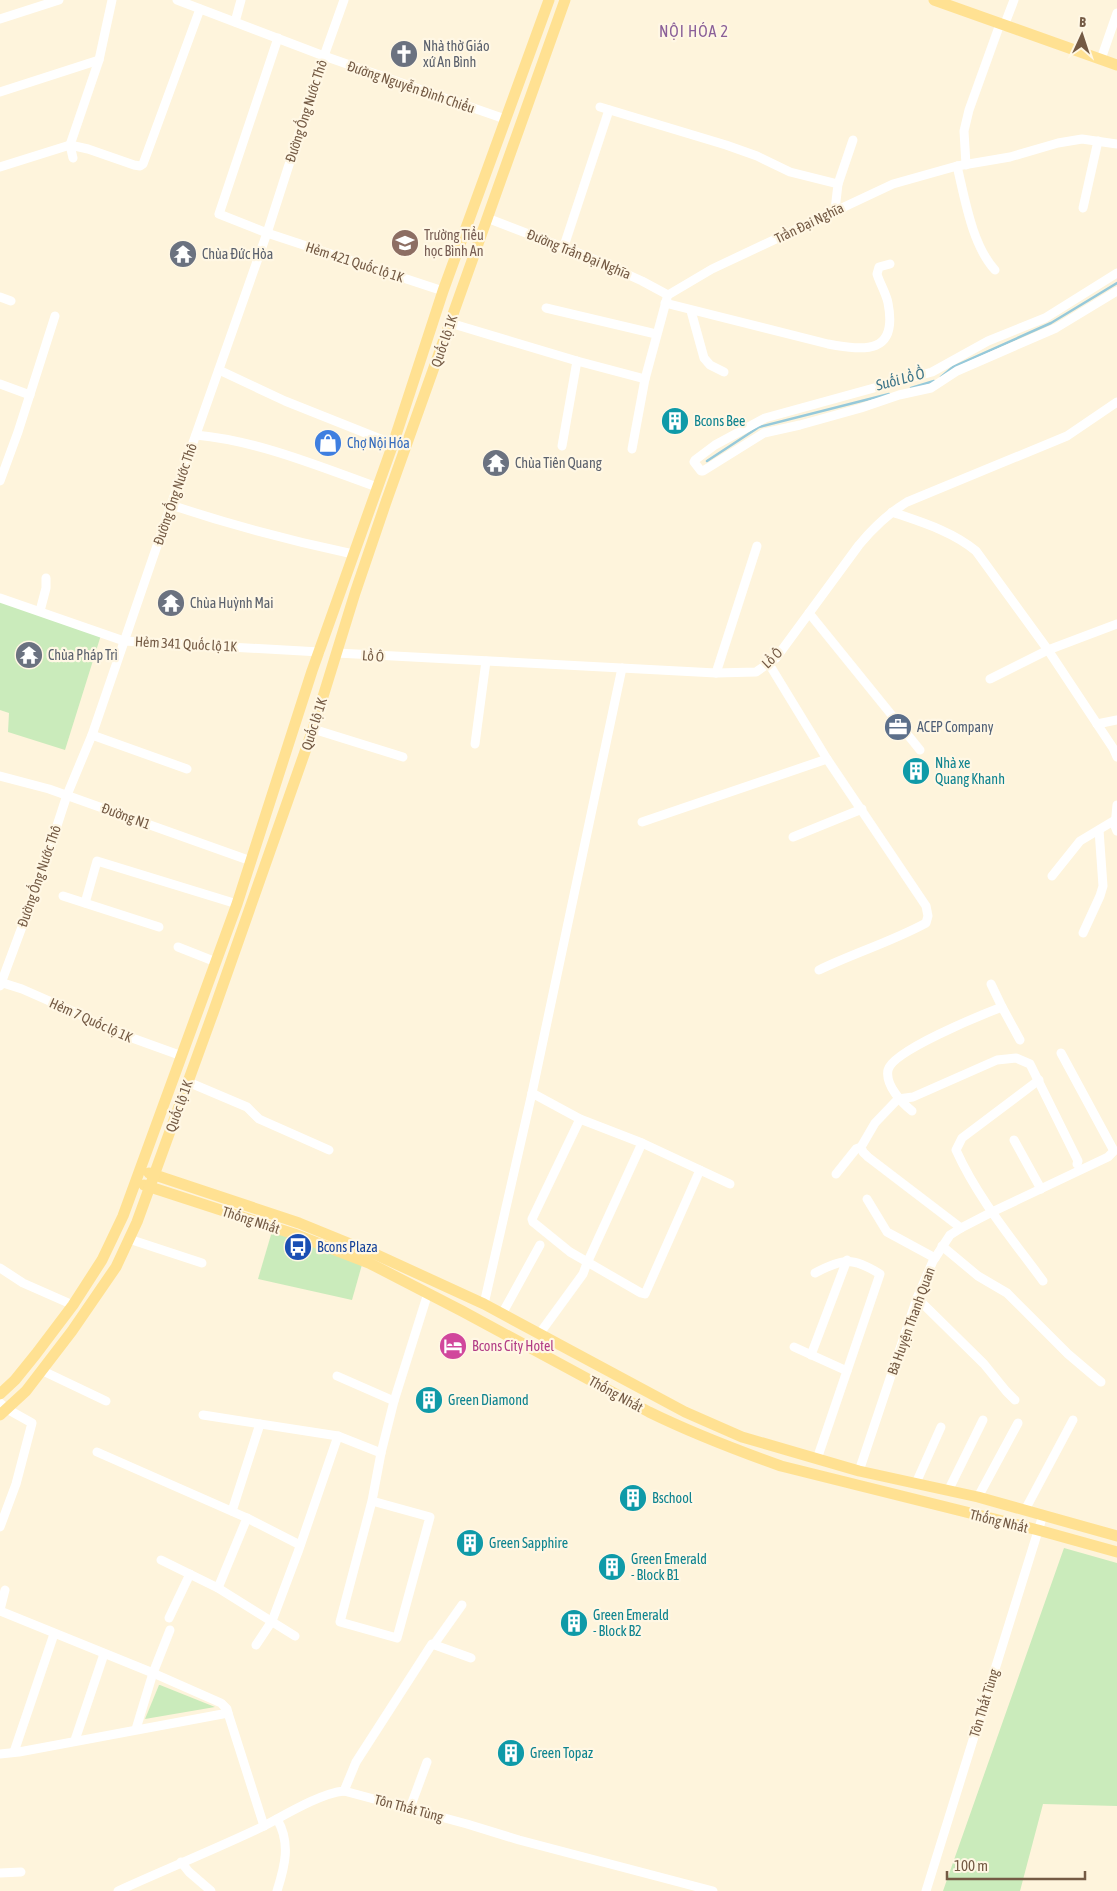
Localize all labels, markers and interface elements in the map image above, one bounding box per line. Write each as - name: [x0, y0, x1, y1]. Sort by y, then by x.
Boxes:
- north arrow: [1057, 10, 1107, 60]
- text: B: [1079, 14, 1087, 30]
- district label: NỘI HÓA 2: [659, 22, 729, 40]
- place label: Nhà thờ Giáo xứ An Bình: [423, 38, 490, 70]
- church icon: Nhà thờ Giáo xứ An Bình: [389, 39, 419, 69]
- street label: Đường Ống Nước Thô: [280, 57, 330, 164]
- street label: Đường Nguyễn Đình Chiểu: [345, 57, 477, 116]
- street label: Trần Đại Nghĩa: [771, 199, 846, 247]
- street label: Đường Trần Đại Nghĩa: [525, 225, 634, 282]
- place label: Trường Tiểu học Bình An: [424, 226, 484, 259]
- school or university icon: Trường Tiểu học Bình An: [390, 228, 420, 258]
- street label: Hẻm 421 Quốc lộ 1K: [304, 238, 407, 285]
- temple icon: Chùa Đức Hòa: [168, 239, 198, 269]
- place label: Chùa Đức Hòa: [202, 246, 273, 262]
- street label: Quốc lộ 1K: [427, 312, 460, 369]
- water label: Suối Lồ Ồ: [873, 363, 926, 394]
- building icon: Bcons Bee: [660, 406, 690, 436]
- place label: Bcons Bee: [694, 413, 745, 429]
- shop icon: Chợ Nội Hóa: [313, 428, 343, 458]
- place label: Chợ Nội Hóa: [347, 435, 410, 451]
- street label: Đường Ống Nước Thô: [148, 440, 200, 547]
- temple icon: Chùa Tiên Quang: [481, 448, 511, 478]
- place label: Chùa Tiên Quang: [515, 455, 602, 471]
- temple icon: Chùa Huỳnh Mai: [156, 588, 186, 618]
- place label: Chùa Huỳnh Mai: [190, 595, 274, 611]
- street label: Hẻm 341 Quốc lộ 1K: [135, 632, 238, 655]
- temple icon: Chùa Pháp Trì: [14, 640, 44, 670]
- street label: Lồ Ô: [758, 644, 786, 671]
- street label: Lồ Ô: [361, 646, 385, 665]
- place label: Chùa Pháp Trì: [48, 647, 118, 663]
- street label: Quốc lộ 1K: [297, 695, 330, 752]
- office icon: ACEP Company: [883, 712, 913, 742]
- place label: ACEP Company: [917, 719, 994, 735]
- place label: Nhà xe Quang Khanh: [935, 755, 1005, 787]
- building icon: Nhà xe Quang Khanh: [901, 756, 931, 786]
- street label: Đường N1: [99, 800, 153, 832]
- street label: Đường Ống Nước Thô: [12, 822, 64, 929]
- street label: Hẻm 7 Quốc lộ 1K: [47, 994, 135, 1045]
- street label: Quốc lộ 1K: [161, 1077, 196, 1134]
- street label: Thống Nhất: [220, 1202, 282, 1237]
- bus stop icon: Bcons Plaza: [283, 1232, 313, 1262]
- place label: Bcons Plaza: [317, 1239, 378, 1255]
- street label: Bà Huyện Thanh Quan: [884, 1265, 938, 1377]
- hotel icon: Bcons City Hotel: [438, 1331, 468, 1361]
- place label: Bcons City Hotel: [472, 1338, 554, 1354]
- street label: Thống Nhất: [586, 1372, 646, 1415]
- building icon: Green Diamond: [414, 1385, 444, 1415]
- place label: Green Diamond: [448, 1392, 529, 1408]
- building icon: Bschool: [618, 1483, 648, 1513]
- place label: Bschool: [652, 1490, 693, 1506]
- street label: Thống Nhất: [968, 1505, 1030, 1536]
- building icon: Green Sapphire: [455, 1528, 485, 1558]
- place label: Green Sapphire: [489, 1535, 568, 1551]
- place label: Green Emerald - Block B1: [631, 1551, 707, 1583]
- building icon: Green Emerald - Block B1: [597, 1552, 627, 1582]
- place label: Green Emerald - Block B2: [593, 1607, 669, 1639]
- building icon: Green Emerald - Block B2: [559, 1608, 589, 1638]
- street label: Tôn Thất Tùng: [965, 1667, 1002, 1739]
- building icon: Green Topaz: [496, 1738, 526, 1768]
- place label: Green Topaz: [530, 1745, 593, 1761]
- street label: Tôn Thất Tùng: [373, 1790, 445, 1825]
- scale bar: [947, 1848, 1084, 1880]
- text: 100 m: [954, 1857, 988, 1874]

